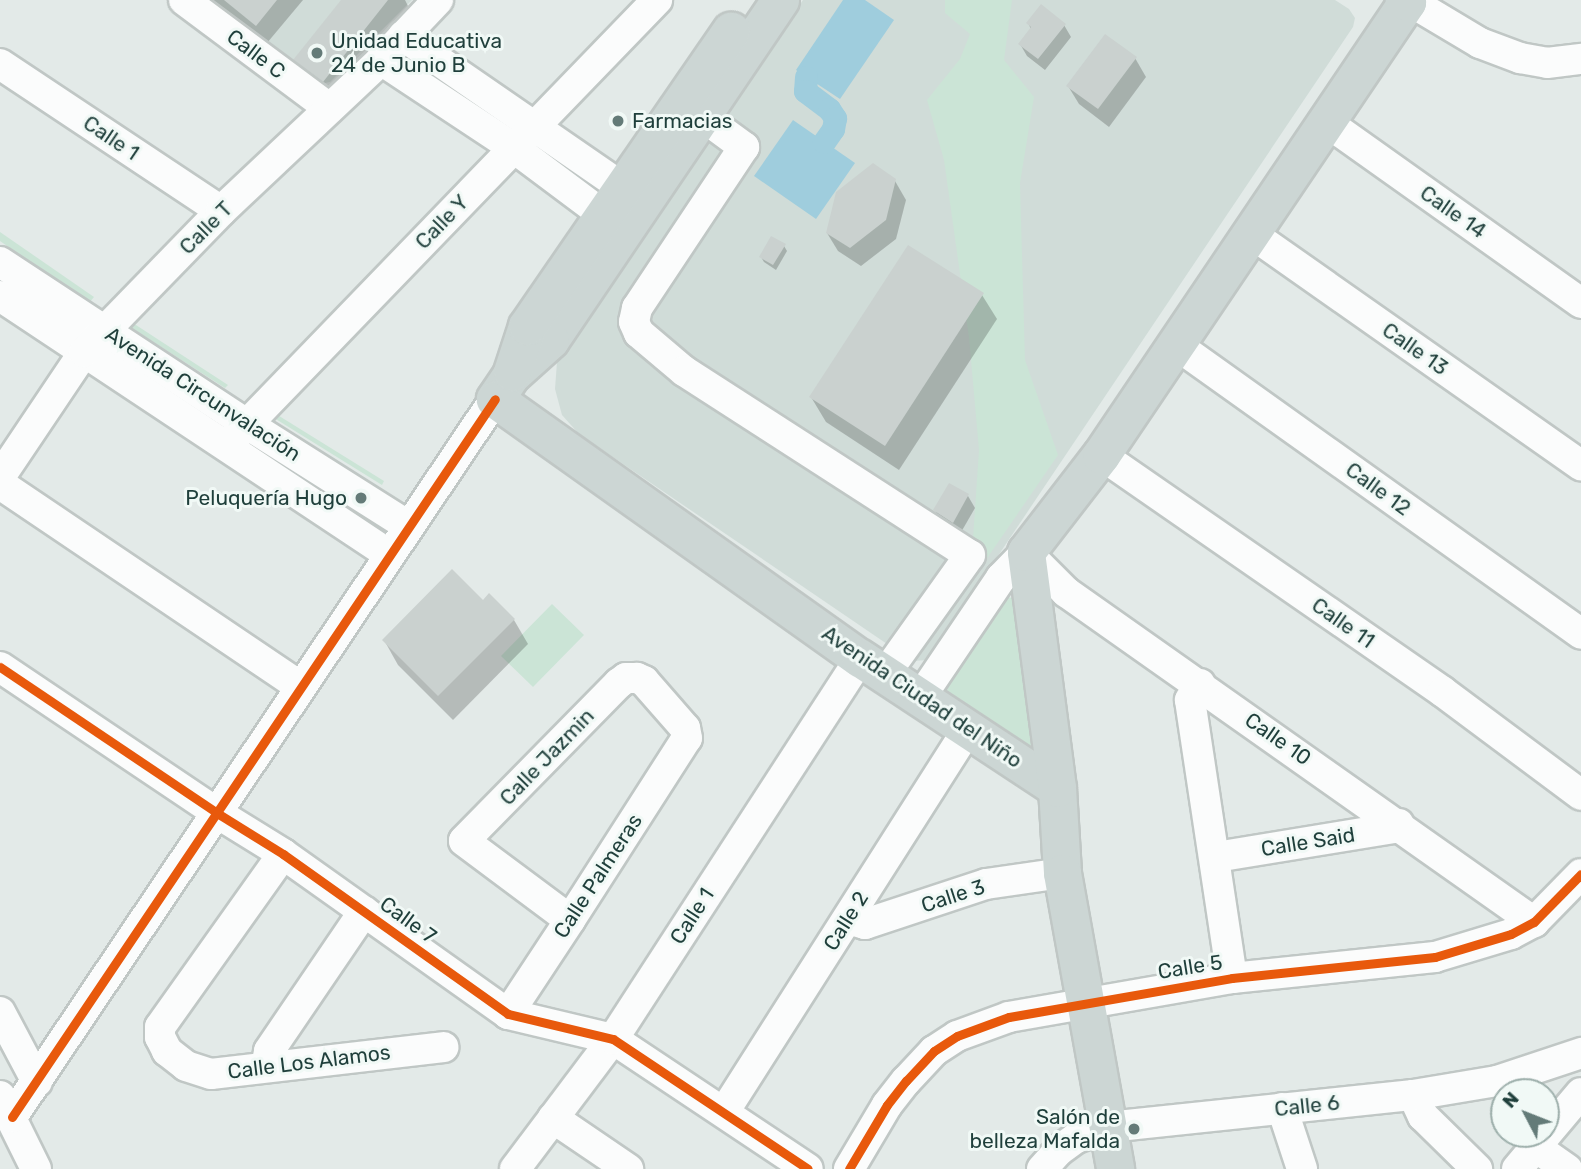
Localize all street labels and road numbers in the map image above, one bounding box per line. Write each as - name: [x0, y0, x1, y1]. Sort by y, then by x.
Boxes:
- street label: Calle C: [222, 24, 290, 84]
- street label: Calle 1: [78, 110, 144, 166]
- street label: Calle 14: [1415, 180, 1491, 244]
- street label: Calle Y: [410, 189, 474, 255]
- street label: Calle T: [174, 196, 238, 260]
- street label: Calle 13: [1377, 317, 1453, 381]
- street label: Avenida Circunvalación: [101, 321, 305, 467]
- street label: Calle 12: [1341, 457, 1415, 521]
- street label: Calle 11: [1307, 592, 1379, 654]
- street label: Avenida Ciudad del Niño: [817, 621, 1027, 773]
- street label: Calle Jazmin: [495, 703, 599, 811]
- street label: Calle 10: [1240, 707, 1316, 771]
- street label: Calle Palmeras: [548, 809, 648, 943]
- street label: Calle Said: [1259, 822, 1357, 862]
- street label: Calle 3: [918, 874, 988, 918]
- street label: Calle 1: [665, 883, 719, 949]
- street label: Calle 2: [818, 887, 874, 955]
- street label: Calle 7: [375, 891, 441, 949]
- street label: Calle 5: [1156, 949, 1224, 985]
- street label: Calle Los Alamos: [226, 1039, 392, 1085]
- street label: Calle 6: [1273, 1090, 1341, 1122]

